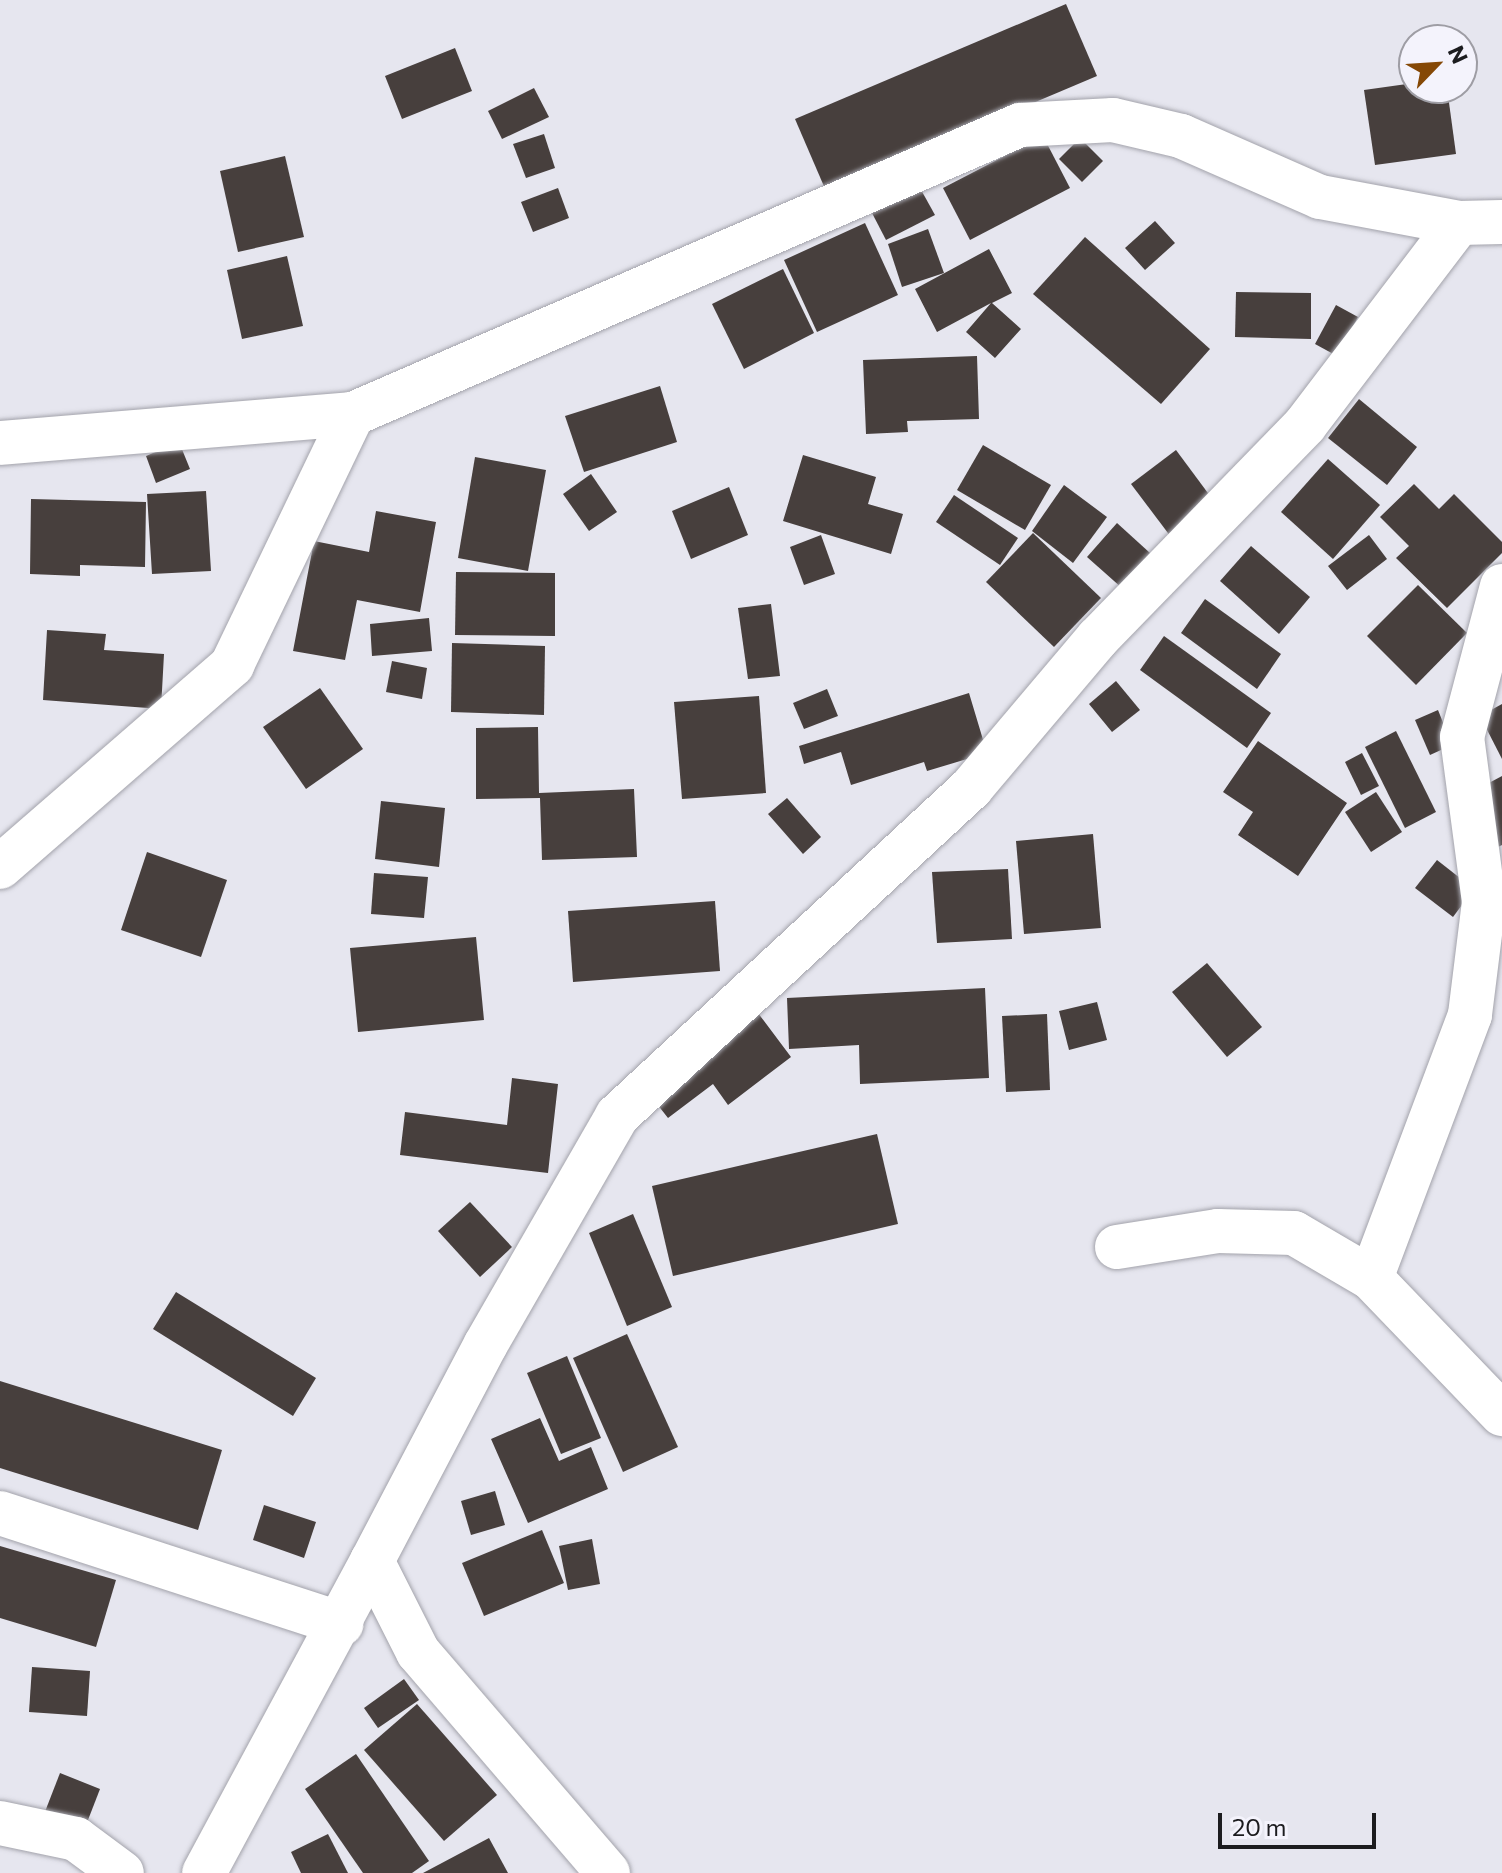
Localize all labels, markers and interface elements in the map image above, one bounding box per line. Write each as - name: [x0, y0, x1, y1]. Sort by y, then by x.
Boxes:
- north arrow: [1398, 24, 1478, 104]
- text: N: [1443, 41, 1474, 68]
- scale bar: [1222, 1797, 1380, 1847]
- text: 20 m: [1232, 1812, 1286, 1841]

